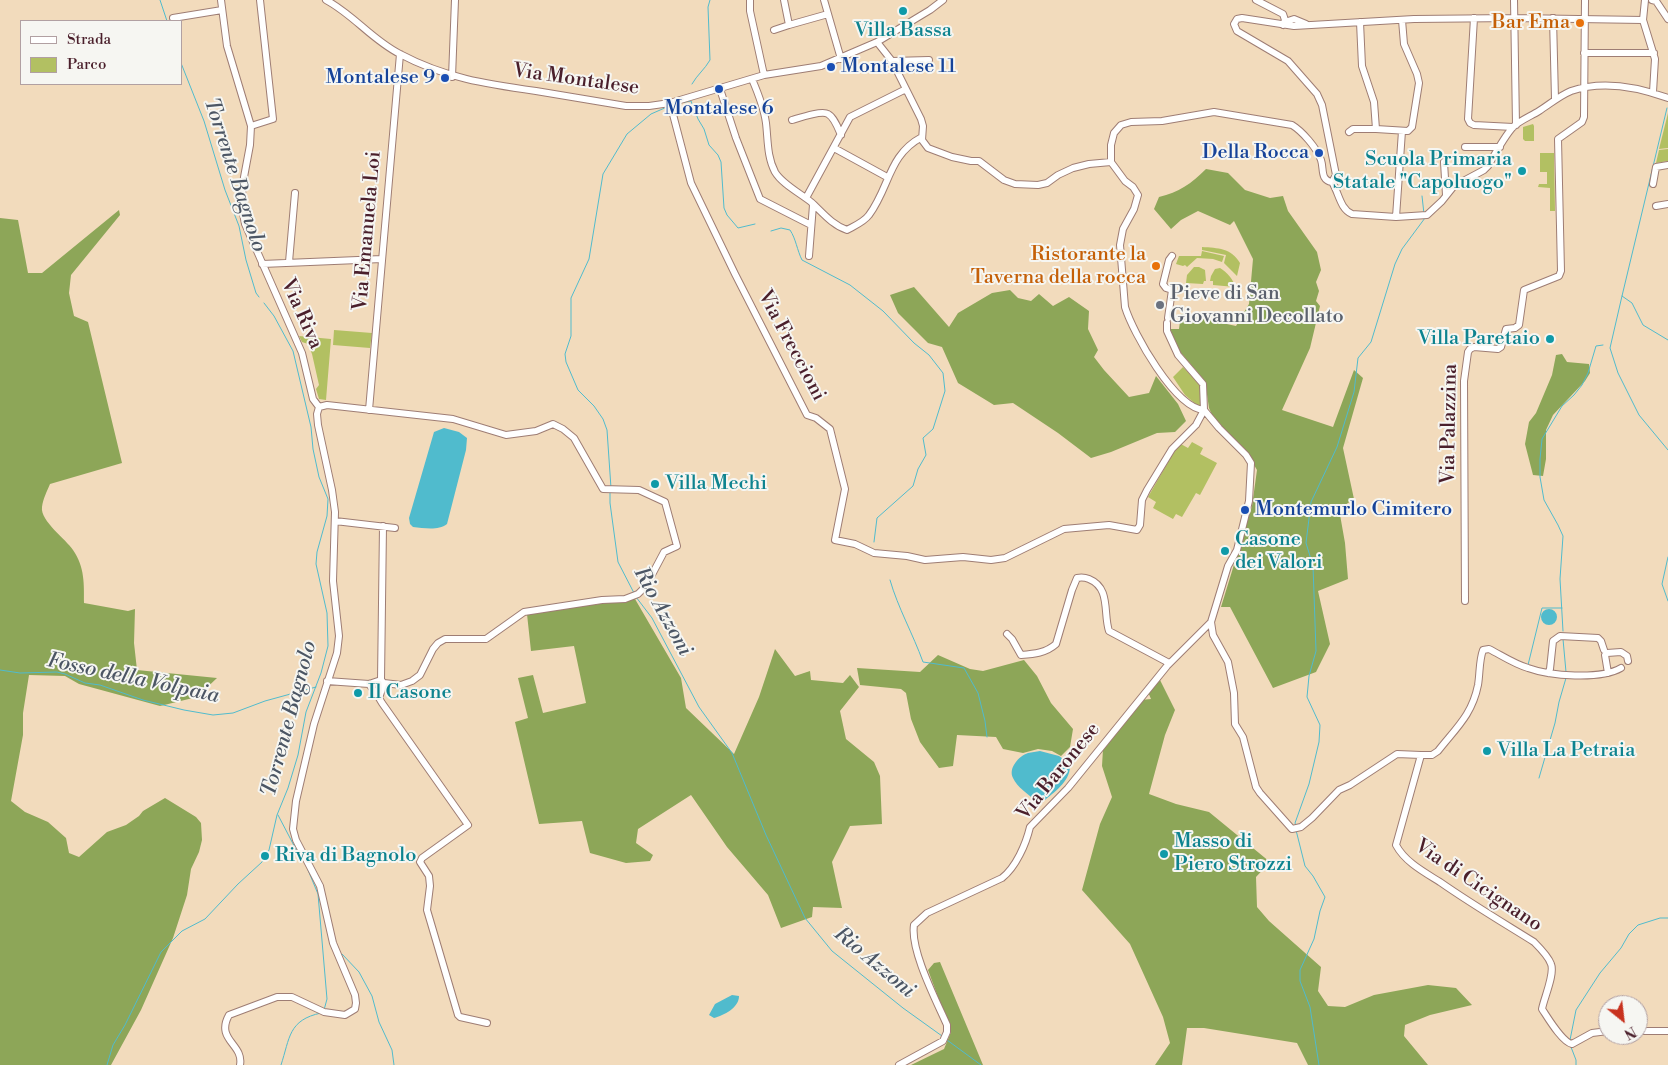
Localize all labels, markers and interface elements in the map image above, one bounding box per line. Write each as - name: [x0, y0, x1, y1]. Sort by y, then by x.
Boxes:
- marker: Villa Bassa: [897, 5, 909, 17]
- place label: Bar Ema: [1492, 11, 1570, 35]
- marker: Bar Ema: [1574, 17, 1586, 29]
- place label: Villa Bassa: [854, 19, 952, 43]
- legend: [20, 20, 182, 85]
- text: Strada: [67, 30, 111, 49]
- text: Parco: [67, 55, 106, 74]
- place label: Montalese 11: [841, 55, 956, 79]
- street label: Via Montalese: [511, 59, 641, 101]
- marker: Montalese 11: [825, 61, 837, 73]
- place label: Montalese 9: [326, 66, 435, 90]
- marker: Montalese 9: [439, 72, 451, 84]
- marker: Montalese 6: [713, 83, 725, 95]
- water label: Torrente Bagnolo: [197, 95, 271, 255]
- place label: Montalese 6: [664, 97, 774, 121]
- place label: Della Rocca: [1202, 141, 1309, 165]
- marker: Della Rocca: [1313, 147, 1325, 159]
- place label: Scuola Primaria Statale "Capoluogo": [1333, 148, 1512, 195]
- street label: Via Emanuela Loi: [349, 150, 387, 312]
- marker: Scuola Primaria Statale "Capoluogo": [1516, 165, 1528, 177]
- place label: Ristorante la Taverna della rocca: [971, 243, 1146, 290]
- marker: Ristorante la Taverna della rocca: [1150, 260, 1162, 272]
- street label: Via Riva: [275, 275, 327, 353]
- place label: Pieve di San Giovanni Decollato: [1170, 282, 1344, 329]
- street label: Via Freccioni: [752, 286, 830, 406]
- marker: Pieve di San Giovanni Decollato: [1154, 299, 1166, 311]
- place label: Villa Paretaio: [1417, 327, 1540, 351]
- marker: Villa Paretaio: [1544, 333, 1556, 345]
- street label: Via Palazzina: [1437, 363, 1463, 485]
- place label: Villa Mechi: [665, 472, 767, 496]
- marker: Villa Mechi: [649, 478, 661, 490]
- place label: Montemurlo Cimitero: [1255, 498, 1452, 522]
- marker: Montemurlo Cimitero: [1239, 504, 1251, 516]
- place label: Casone dei Valori: [1235, 528, 1323, 575]
- marker: Casone dei Valori: [1219, 545, 1231, 557]
- water label: Rio Azzoni: [627, 563, 697, 661]
- water label: Torrente Bagnolo: [257, 638, 323, 800]
- water label: Fosso della Volpaia: [45, 648, 221, 710]
- place label: Il Casone: [368, 681, 451, 705]
- marker: Il Casone: [352, 687, 364, 699]
- street label: Via Baronese: [1012, 718, 1106, 826]
- place label: Villa La Petraia: [1497, 739, 1635, 763]
- marker: Villa La Petraia: [1481, 745, 1493, 757]
- place label: Masso di Piero Strozzi: [1174, 830, 1292, 877]
- street label: Via di Cicignano: [1410, 834, 1546, 938]
- place label: Riva di Bagnolo: [275, 844, 416, 868]
- marker: Masso di Piero Strozzi: [1158, 848, 1170, 860]
- marker: Riva di Bagnolo: [259, 850, 271, 862]
- water label: Rio Azzoni: [828, 922, 920, 1004]
- north arrow: [1598, 995, 1648, 1045]
- text: N: [1621, 1022, 1639, 1043]

